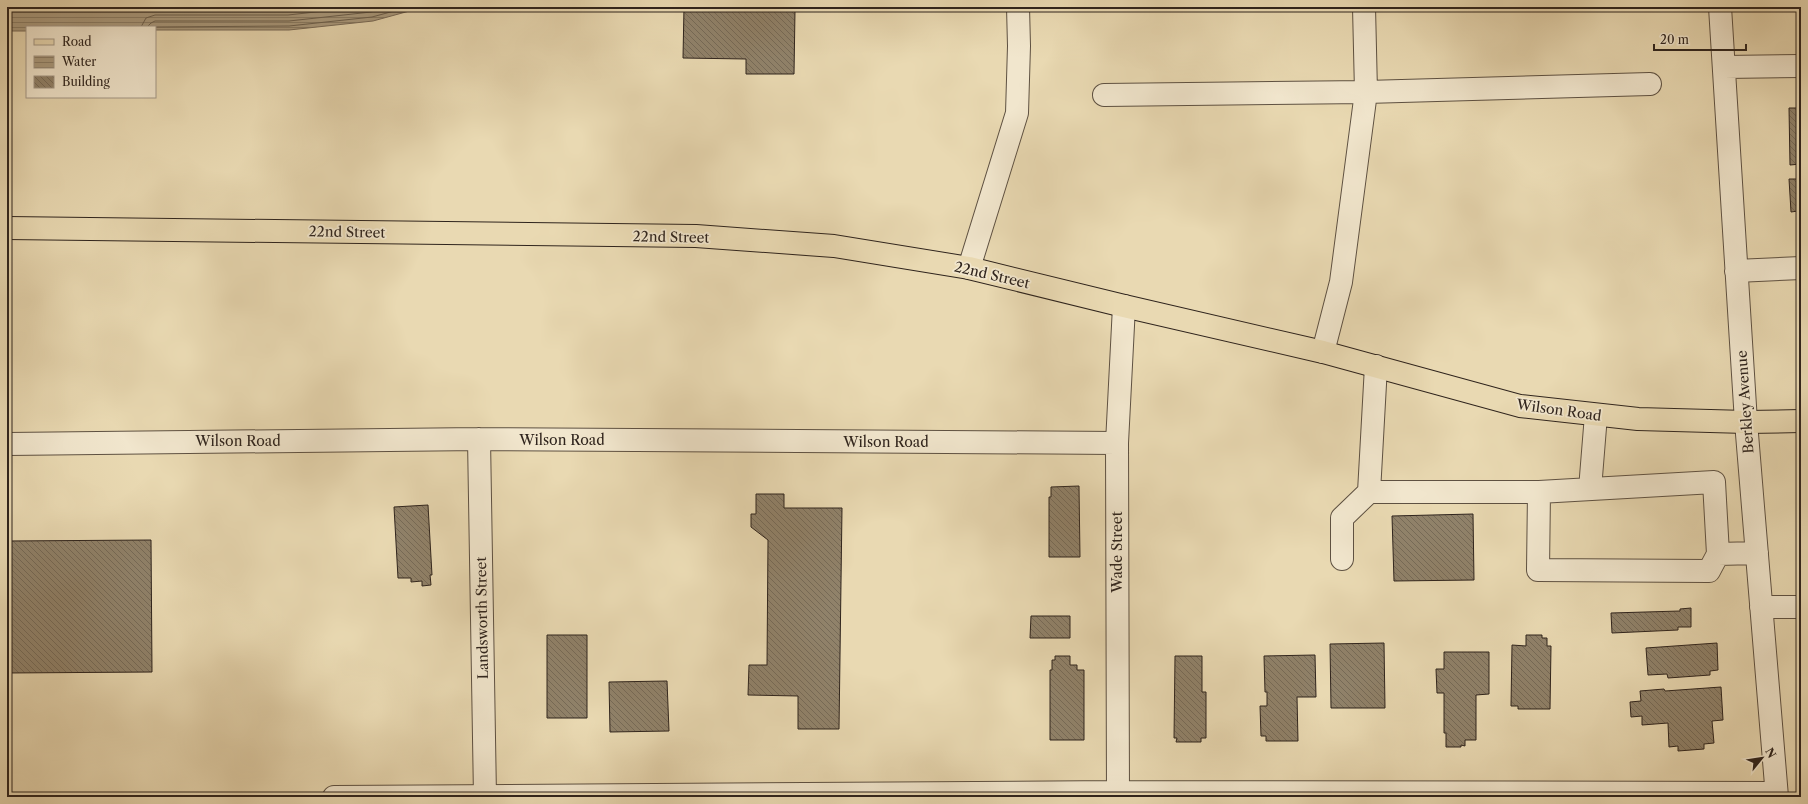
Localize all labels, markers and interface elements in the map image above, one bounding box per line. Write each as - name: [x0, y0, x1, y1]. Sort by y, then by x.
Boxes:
- legend: [26, 26, 156, 98]
- scale bar: [1654, 26, 1746, 52]
- text: 20 m: [1660, 32, 1689, 47]
- text: Road: [62, 34, 92, 49]
- text: Water: [61, 54, 96, 69]
- text: Building: [62, 74, 110, 89]
- street label: 22nd Street: [308, 222, 386, 242]
- street label: 22nd Street: [632, 227, 710, 247]
- street label: 22nd Street: [953, 258, 1031, 292]
- street label: Berkley Avenue: [1732, 350, 1758, 454]
- street label: Wilson Road: [1514, 395, 1603, 425]
- street label: Wilson Road: [518, 431, 605, 449]
- street label: Wilson Road: [194, 432, 281, 450]
- street label: Wilson Road: [842, 433, 929, 451]
- street label: Wade Street: [1108, 511, 1126, 594]
- street label: Landsworth Street: [472, 556, 492, 679]
- north arrow: [1742, 738, 1782, 778]
- text: N: [1762, 745, 1779, 761]

